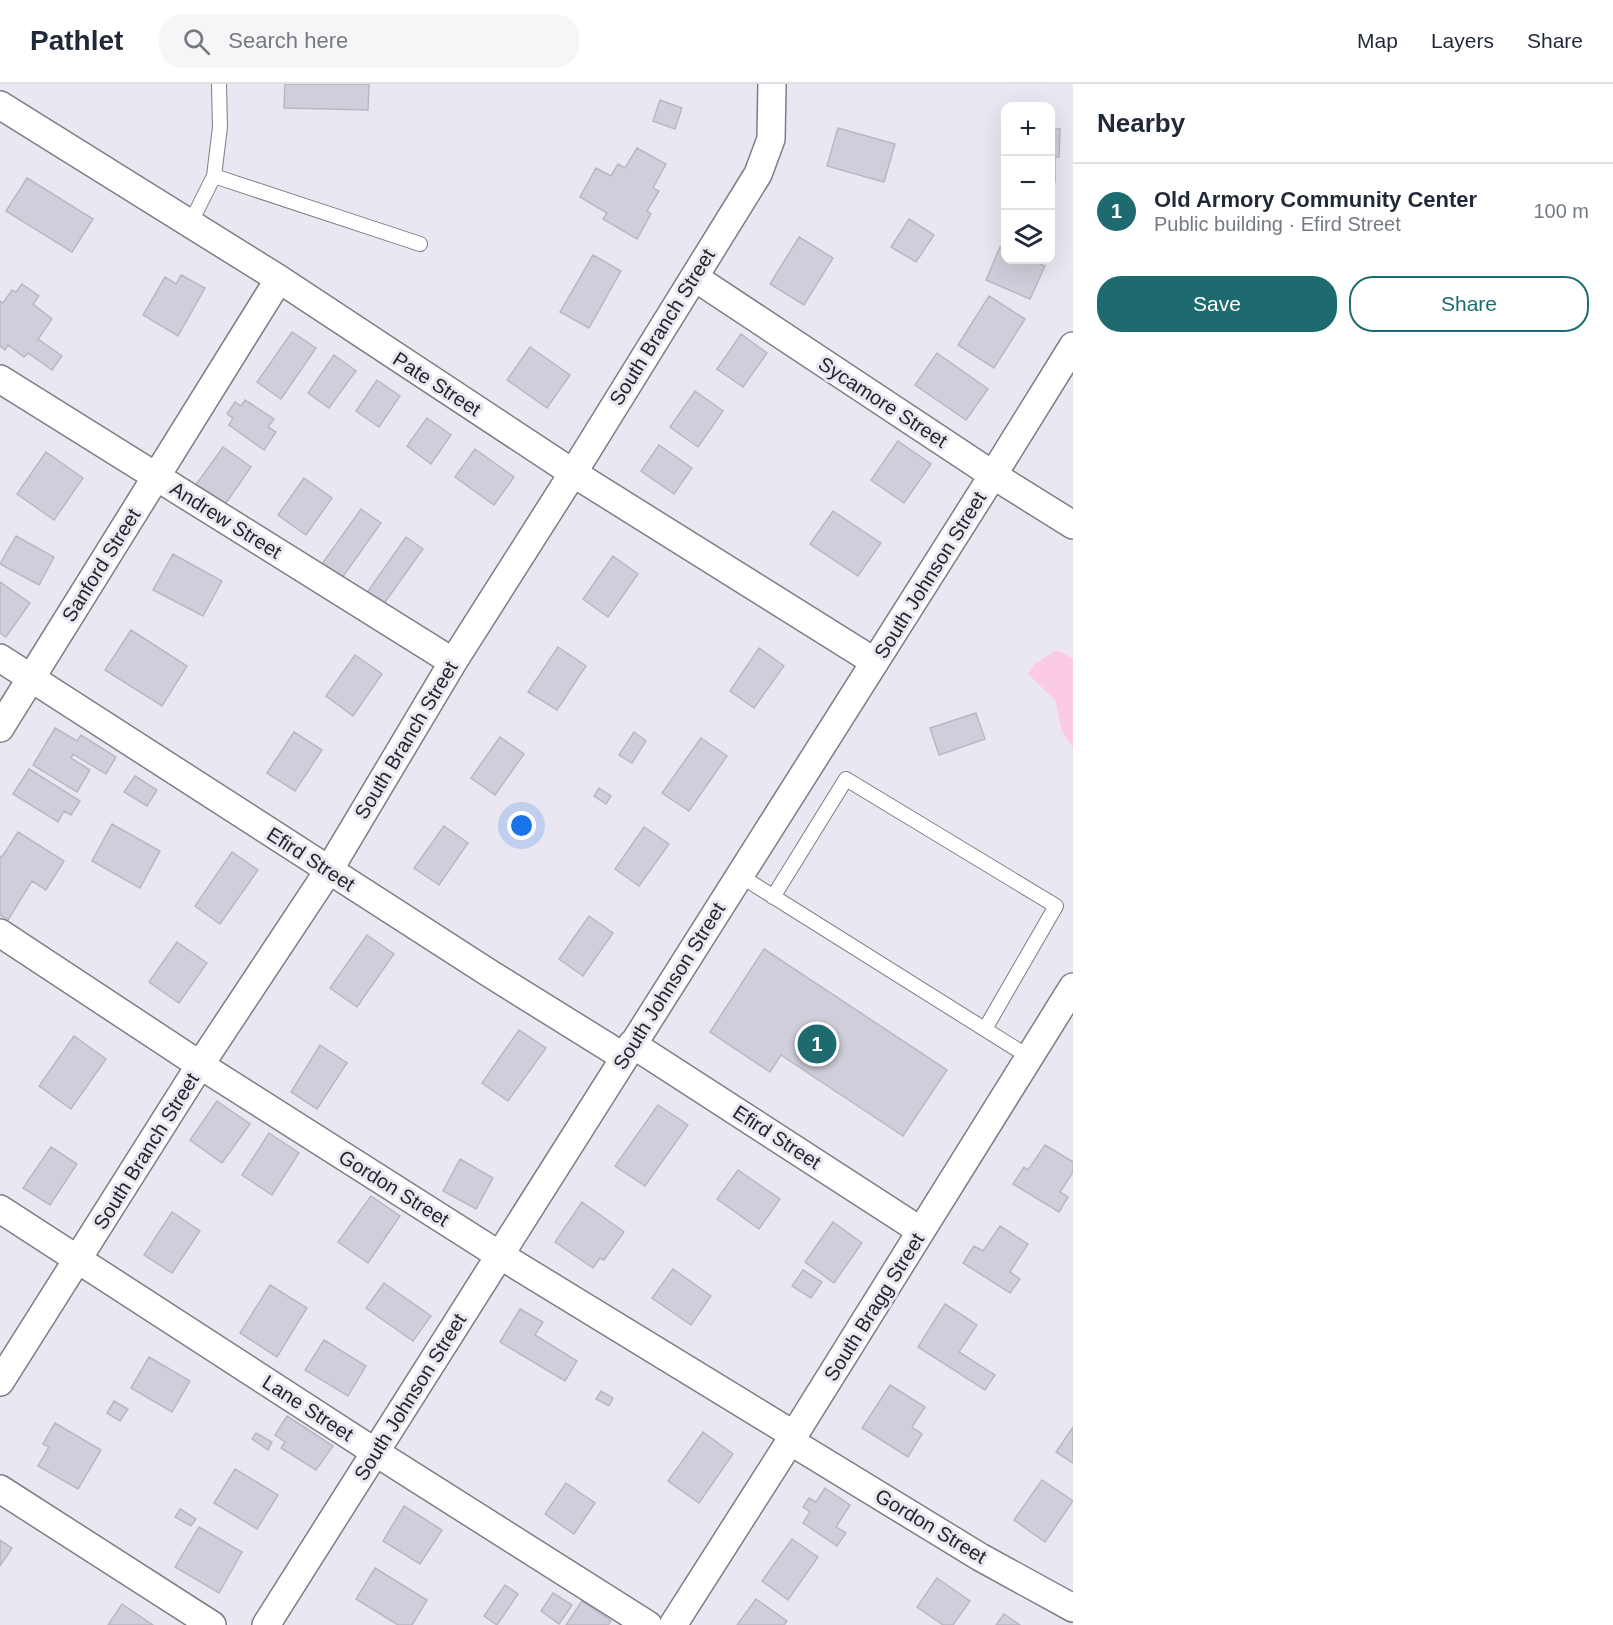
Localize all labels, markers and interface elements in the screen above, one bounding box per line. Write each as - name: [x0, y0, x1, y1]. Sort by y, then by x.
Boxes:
- search box: [159, 14, 579, 68]
- text: Pathlet: [30, 25, 123, 56]
- icon: search: [180, 25, 213, 58]
- text: Search here: [228, 28, 348, 53]
- text: Map: [1357, 29, 1398, 52]
- text: Layers: [1431, 29, 1494, 52]
- text: Share: [1527, 29, 1583, 52]
- map controls: [1001, 102, 1055, 264]
- button: +: [1001, 102, 1055, 156]
- text: Nearby: [1097, 108, 1185, 138]
- button: −: [1001, 156, 1055, 210]
- text: Old Armory Community Center: [1154, 187, 1477, 212]
- text: 1: [1111, 200, 1122, 222]
- text: 100 m: [1533, 200, 1589, 222]
- button: layers: [1001, 210, 1055, 264]
- text: Public building · Efird Street: [1154, 213, 1401, 235]
- street label: South Branch Street: [605, 244, 719, 409]
- button: Save: [1097, 276, 1337, 332]
- button: Share: [1349, 276, 1589, 332]
- street label: Pate Street: [389, 348, 485, 421]
- street label: Sycamore Street: [815, 352, 952, 452]
- street label: Andrew Street: [166, 477, 286, 563]
- street label: South Johnson Street: [870, 487, 991, 662]
- street label: Sanford Street: [57, 504, 145, 626]
- street label: South Branch Street: [350, 657, 462, 823]
- your location: [507, 811, 536, 840]
- street label: Efird Street: [263, 823, 359, 896]
- street label: South Johnson Street: [609, 898, 730, 1073]
- pin: 1: [798, 1022, 836, 1066]
- street label: South Branch Street: [89, 1068, 203, 1233]
- street label: Efird Street: [729, 1101, 825, 1174]
- street label: Gordon Street: [335, 1145, 453, 1231]
- street label: South Bragg Street: [820, 1229, 929, 1385]
- street label: South Johnson Street: [350, 1309, 471, 1484]
- street label: Lane Street: [259, 1371, 358, 1446]
- street label: Gordon Street: [871, 1484, 991, 1568]

